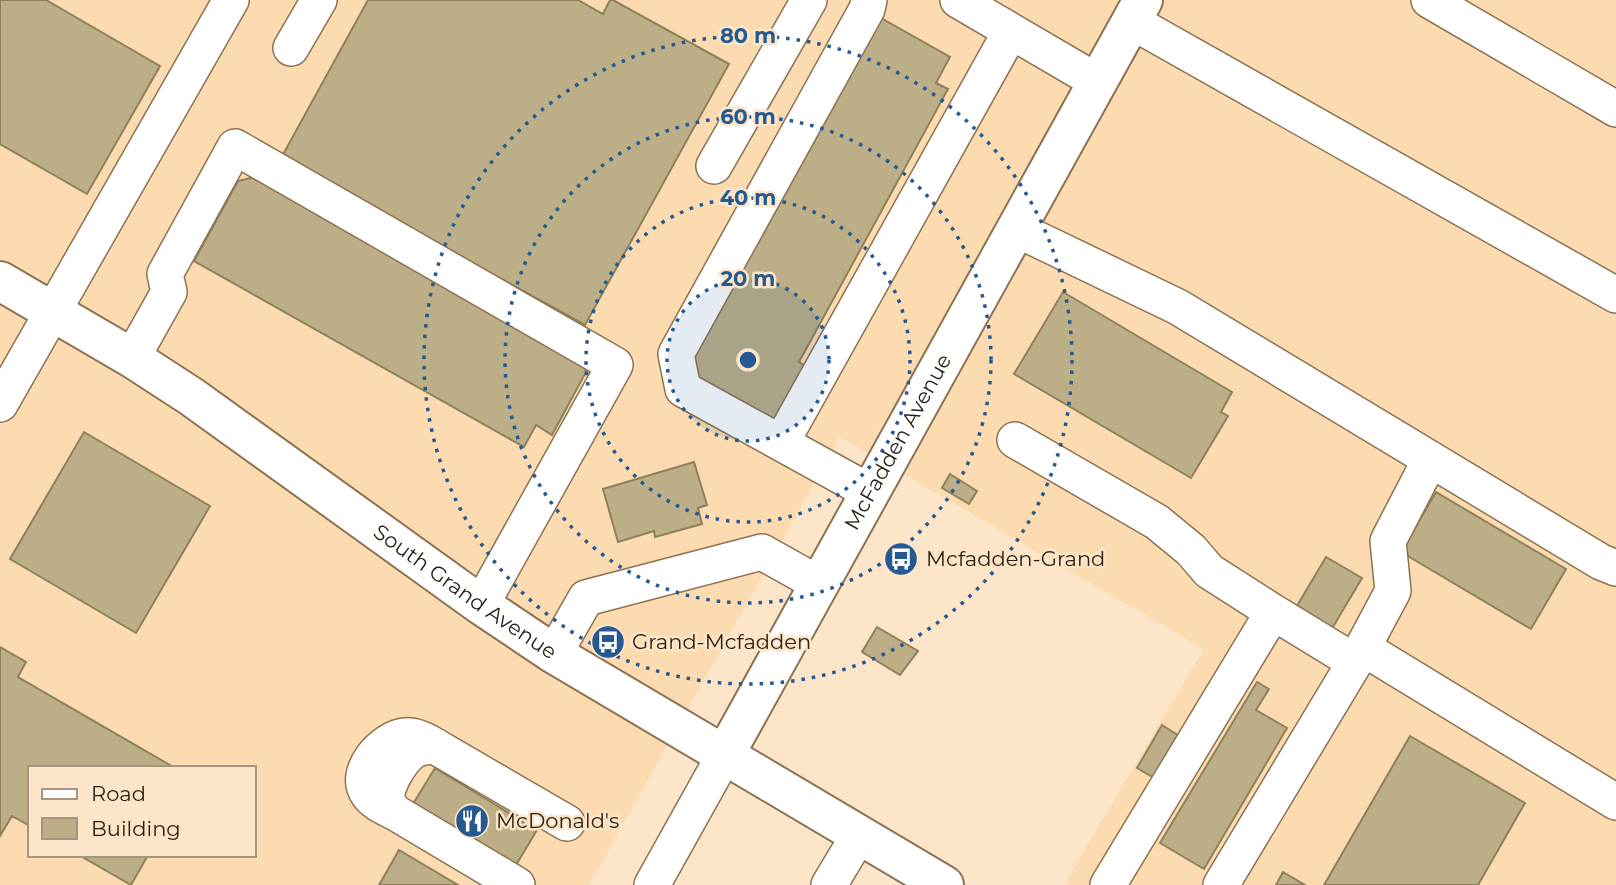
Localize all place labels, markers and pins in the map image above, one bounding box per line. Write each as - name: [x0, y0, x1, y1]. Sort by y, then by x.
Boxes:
- centre of rings: [736, 348, 760, 372]
- bus stop icon: Mcfadden-Grand: [882, 540, 920, 578]
- place label: Mcfadden-Grand: [926, 546, 1105, 571]
- bus stop icon: Grand-Mcfadden: [589, 623, 627, 661]
- place label: Grand-Mcfadden: [632, 629, 811, 654]
- restaurant icon: McDonald's: [453, 802, 491, 840]
- place label: McDonald's: [496, 808, 619, 833]

